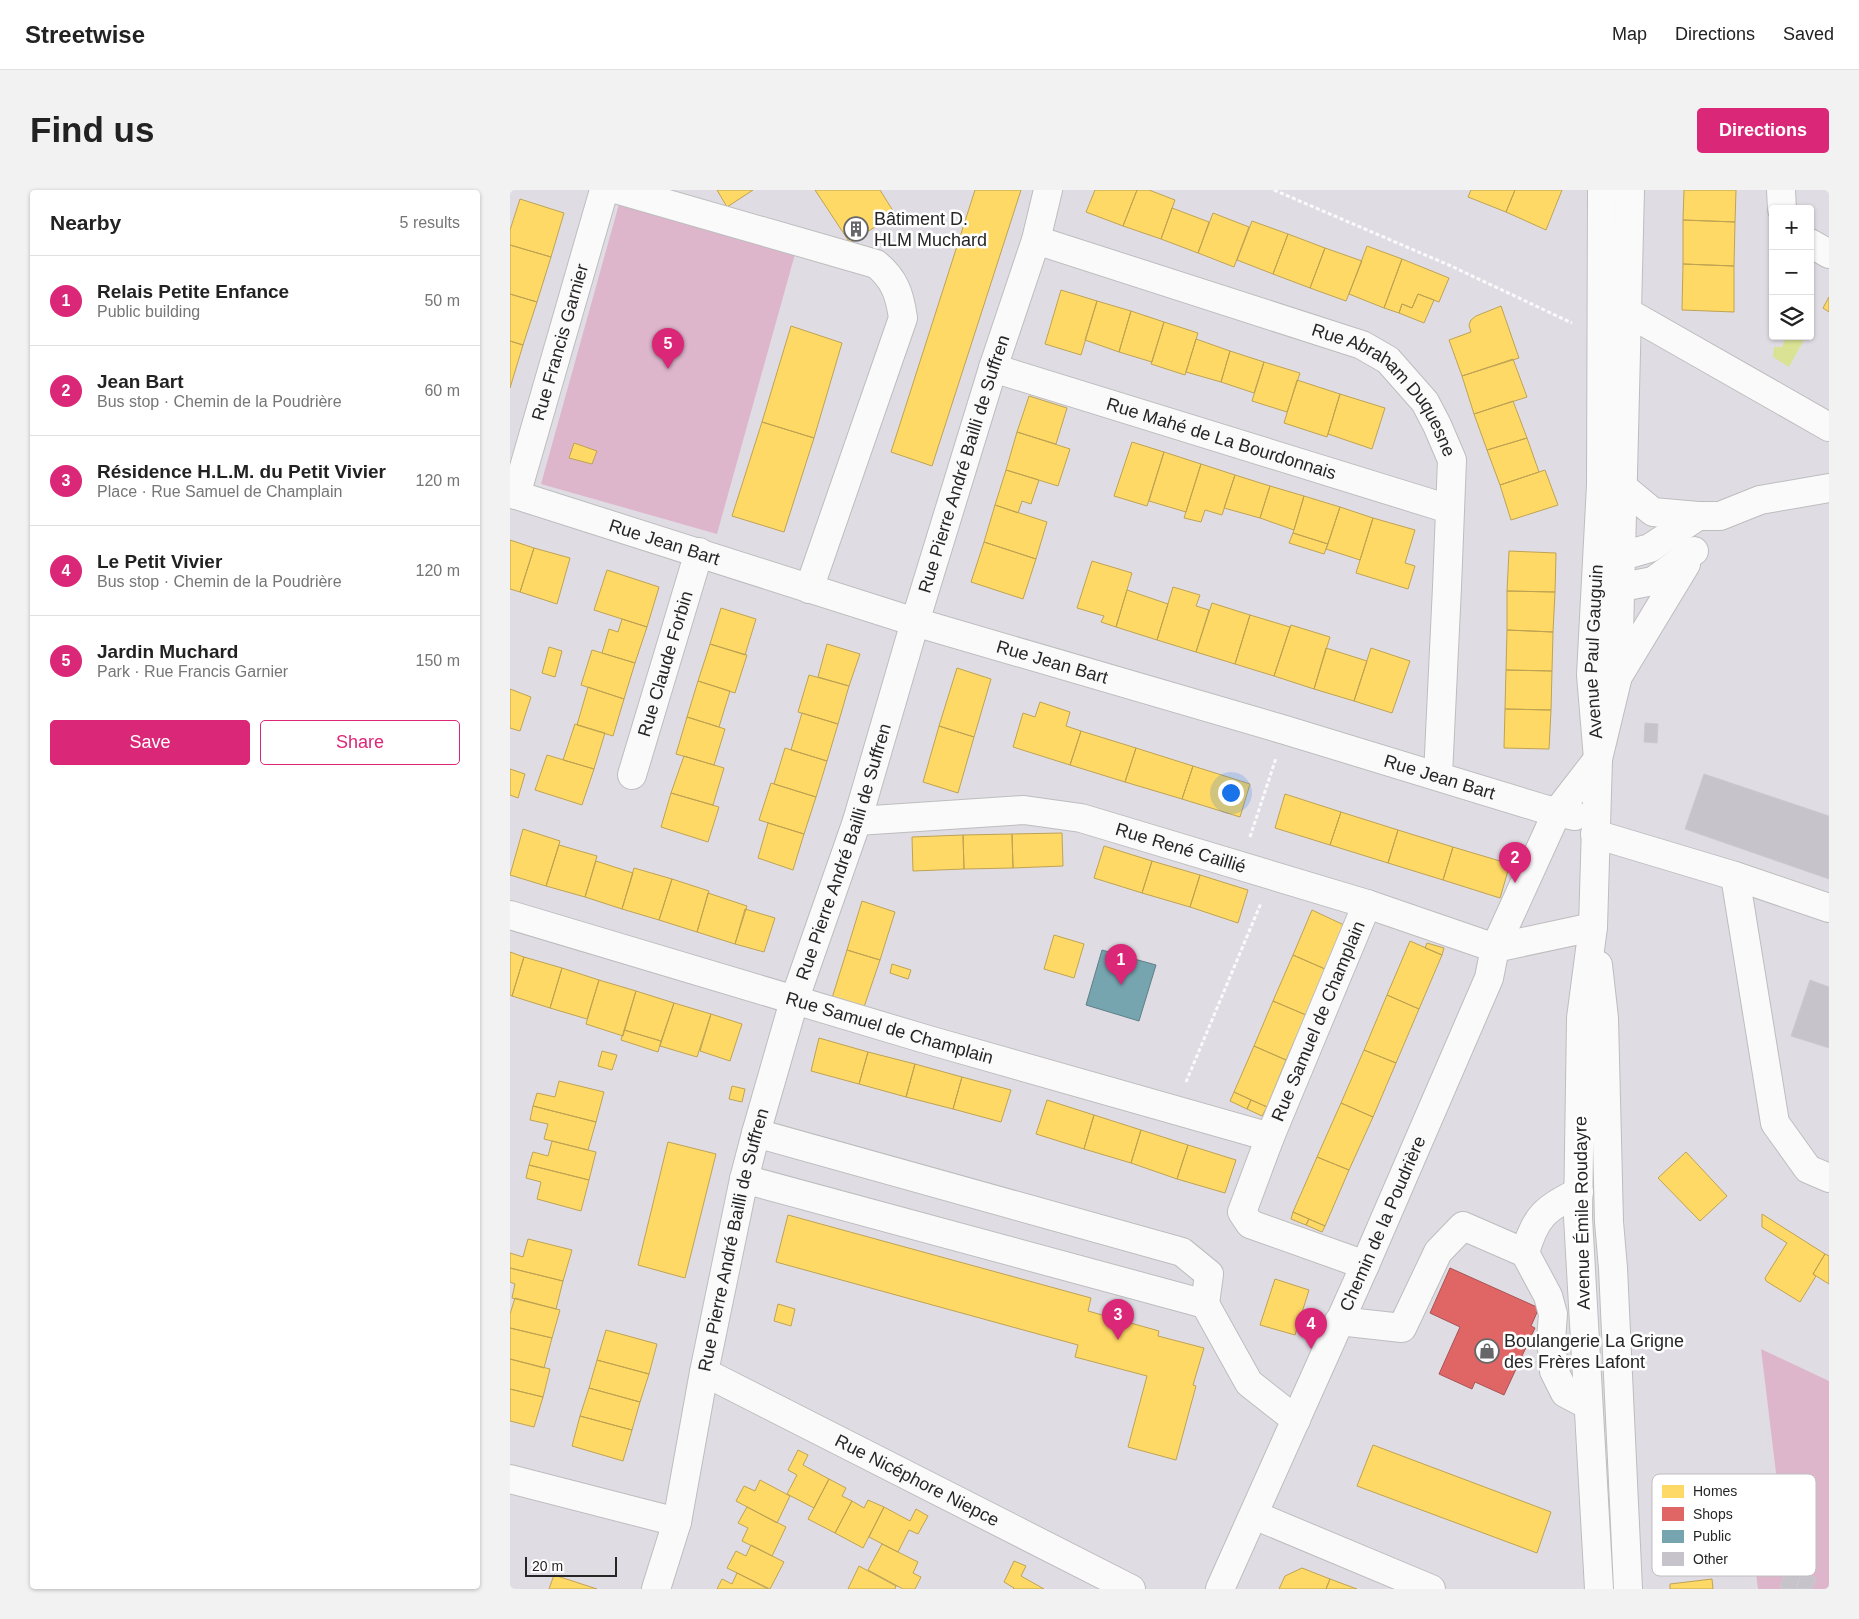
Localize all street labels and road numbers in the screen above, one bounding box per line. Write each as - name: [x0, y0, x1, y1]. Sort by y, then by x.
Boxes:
- street label: Rue Francis Garnier: [528, 262, 592, 423]
- street label: Rue Abraham Duquesne: [1309, 320, 1459, 459]
- street label: Rue Pierre André Bailli de Suffren: [915, 332, 1013, 595]
- street label: Rue Mahé de La Bourdonnais: [1104, 394, 1339, 484]
- street label: Rue Jean Bart: [606, 515, 722, 569]
- street label: Avenue Paul Gauguin: [1581, 564, 1607, 740]
- street label: Rue Claude Forbin: [634, 589, 697, 739]
- street label: Rue Jean Bart: [994, 636, 1110, 688]
- street label: Rue Pierre André Bailli de Suffren: [792, 721, 895, 983]
- street label: Rue Jean Bart: [1381, 751, 1497, 803]
- street label: Rue René Caillié: [1113, 819, 1248, 877]
- street label: Rue Samuel de Champlain: [1268, 918, 1369, 1124]
- street label: Rue Samuel de Champlain: [783, 988, 996, 1068]
- street label: Rue Pierre André Bailli de Suffren: [694, 1106, 773, 1373]
- street label: Avenue Émile Roudayre: [1570, 1116, 1594, 1310]
- street label: Chemin de la Poudrière: [1336, 1133, 1430, 1314]
- street label: Rue Nicéphore Niepce: [832, 1430, 1002, 1530]

